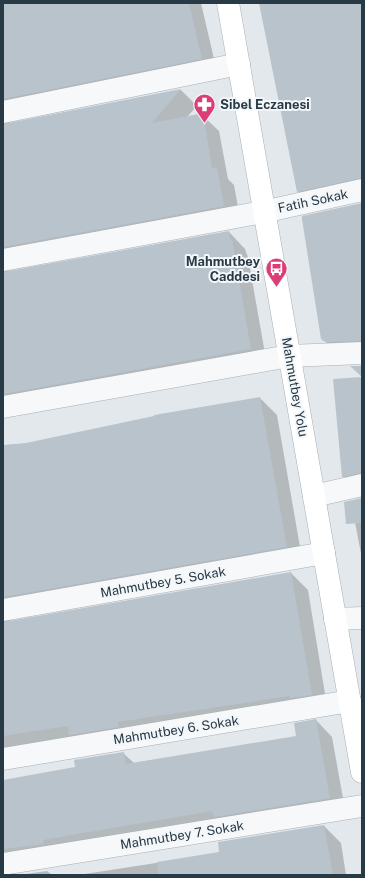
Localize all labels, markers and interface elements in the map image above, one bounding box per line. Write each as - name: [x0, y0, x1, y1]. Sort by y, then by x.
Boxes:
- pharmacy icon: Sibel Eczanesi: [191, 91, 217, 124]
- place label: Sibel Eczanesi: [220, 97, 310, 112]
- street label: Fatih Sokak: [277, 186, 349, 216]
- place label: Mahmutbey Caddesi: [186, 254, 261, 284]
- bus stop icon: Mahmutbey Caddesi: [263, 255, 289, 288]
- street label: Mahmutbey Yolu: [279, 336, 311, 438]
- street label: Mahmutbey 5. Sokak: [99, 564, 227, 600]
- street label: Mahmutbey 6. Sokak: [112, 713, 240, 747]
- street label: Mahmutbey 7. Sokak: [119, 818, 245, 852]

